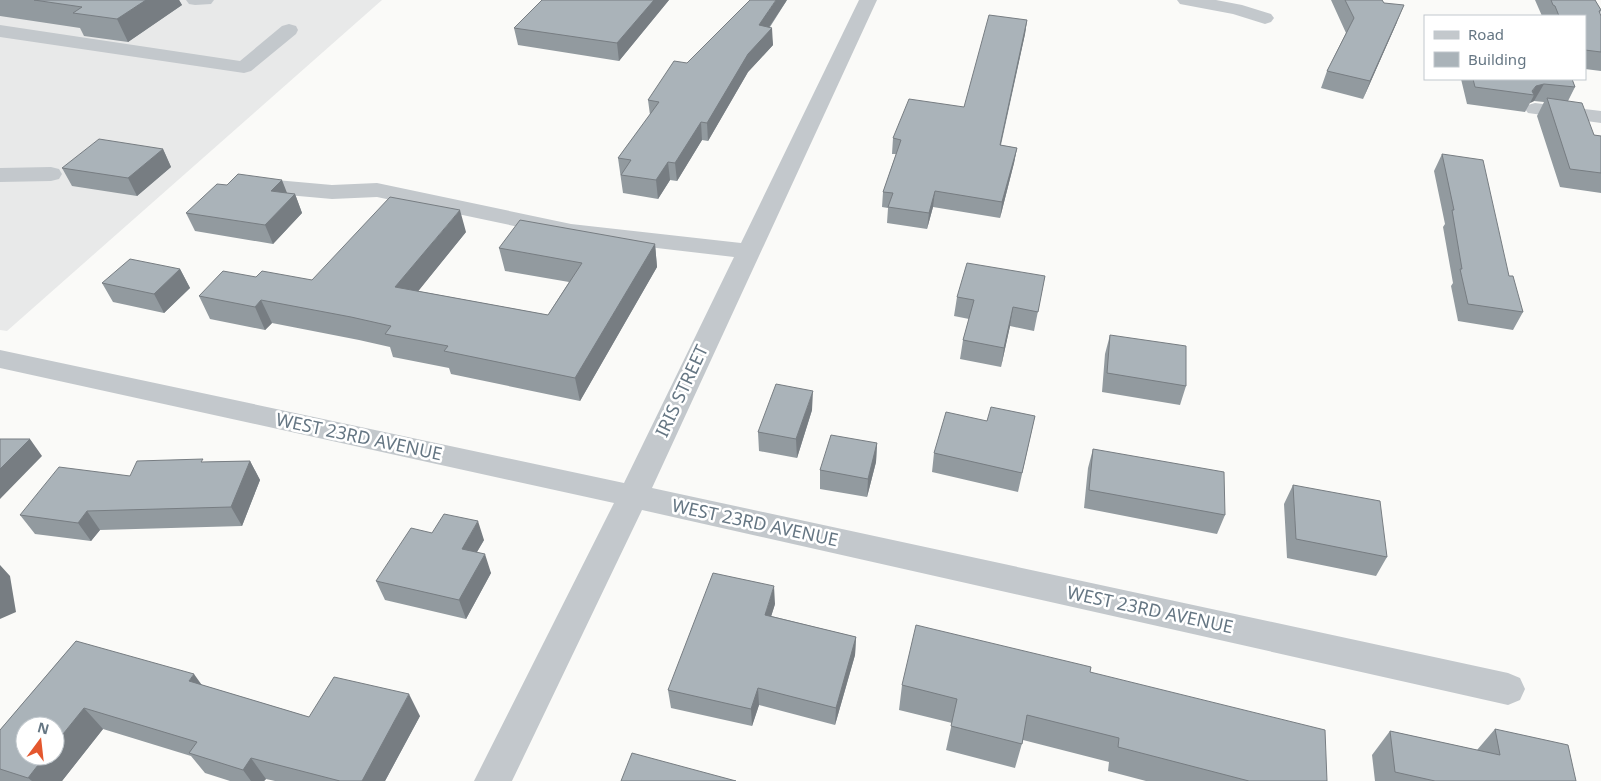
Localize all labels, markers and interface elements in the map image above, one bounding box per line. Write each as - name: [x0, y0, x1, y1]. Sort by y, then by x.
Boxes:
- legend: [1424, 15, 1586, 80]
- text: Road: [1468, 24, 1504, 44]
- text: Building: [1468, 49, 1526, 69]
- street label: IRIS STREET: [649, 341, 713, 441]
- street label: WEST 23RD AVENUE: [274, 407, 445, 465]
- street label: WEST 23RD AVENUE: [670, 493, 841, 551]
- street label: WEST 23RD AVENUE: [1065, 580, 1236, 638]
- north arrow: [15, 716, 65, 766]
- text: N: [36, 717, 51, 739]

